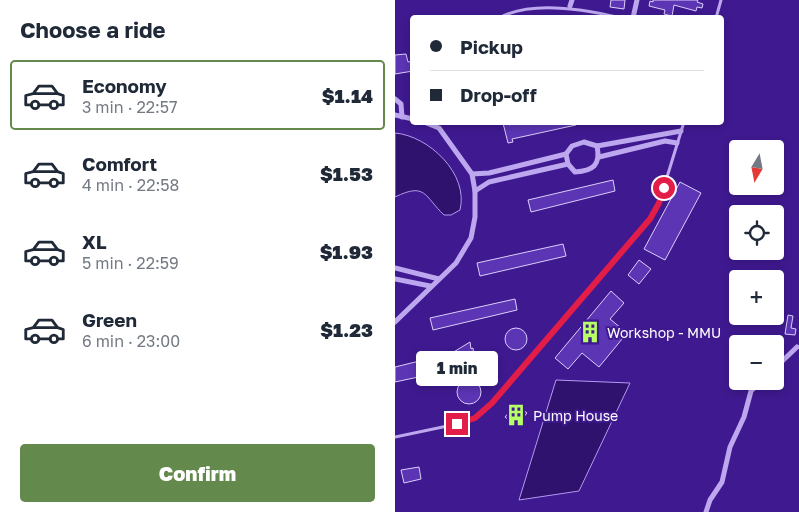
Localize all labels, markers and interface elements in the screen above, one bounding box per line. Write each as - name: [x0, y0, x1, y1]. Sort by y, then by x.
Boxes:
- text: Choose a ride: [20, 16, 166, 43]
- text: Pickup: [460, 35, 523, 58]
- icon: car: [22, 73, 67, 118]
- text: Economy: [82, 74, 167, 97]
- text: Drop-off: [460, 83, 537, 106]
- text: $1.14: [322, 84, 373, 107]
- text: 3 min · 22:57: [82, 97, 178, 117]
- north arrow: [729, 140, 784, 195]
- map controls: [729, 140, 784, 390]
- icon: car: [22, 151, 67, 196]
- text: Comfort: [82, 152, 157, 175]
- text: $1.53: [320, 162, 373, 185]
- text: 4 min · 22:58: [82, 175, 179, 195]
- route start: [653, 177, 675, 199]
- button: locate: [729, 205, 784, 260]
- icon: car: [22, 229, 67, 274]
- text: XL: [82, 230, 107, 253]
- text: $1.93: [320, 240, 373, 263]
- text: 5 min · 22:59: [82, 253, 179, 273]
- button: +: [729, 270, 784, 325]
- icon: car: [22, 307, 67, 352]
- text: Green: [82, 308, 137, 331]
- text: $1.23: [320, 318, 373, 341]
- building icon: Workshop - MMU: [577, 319, 603, 345]
- place label: Workshop - MMU: [607, 324, 721, 341]
- text: 6 min · 23:00: [82, 331, 180, 351]
- button: −: [729, 335, 784, 390]
- callout: 1 min: [416, 352, 498, 386]
- text: 1 min: [437, 358, 477, 378]
- building icon: Pump House: [503, 402, 529, 428]
- place label: Pump House: [533, 407, 618, 424]
- route end: [446, 413, 468, 435]
- button: Confirm: [20, 444, 375, 502]

